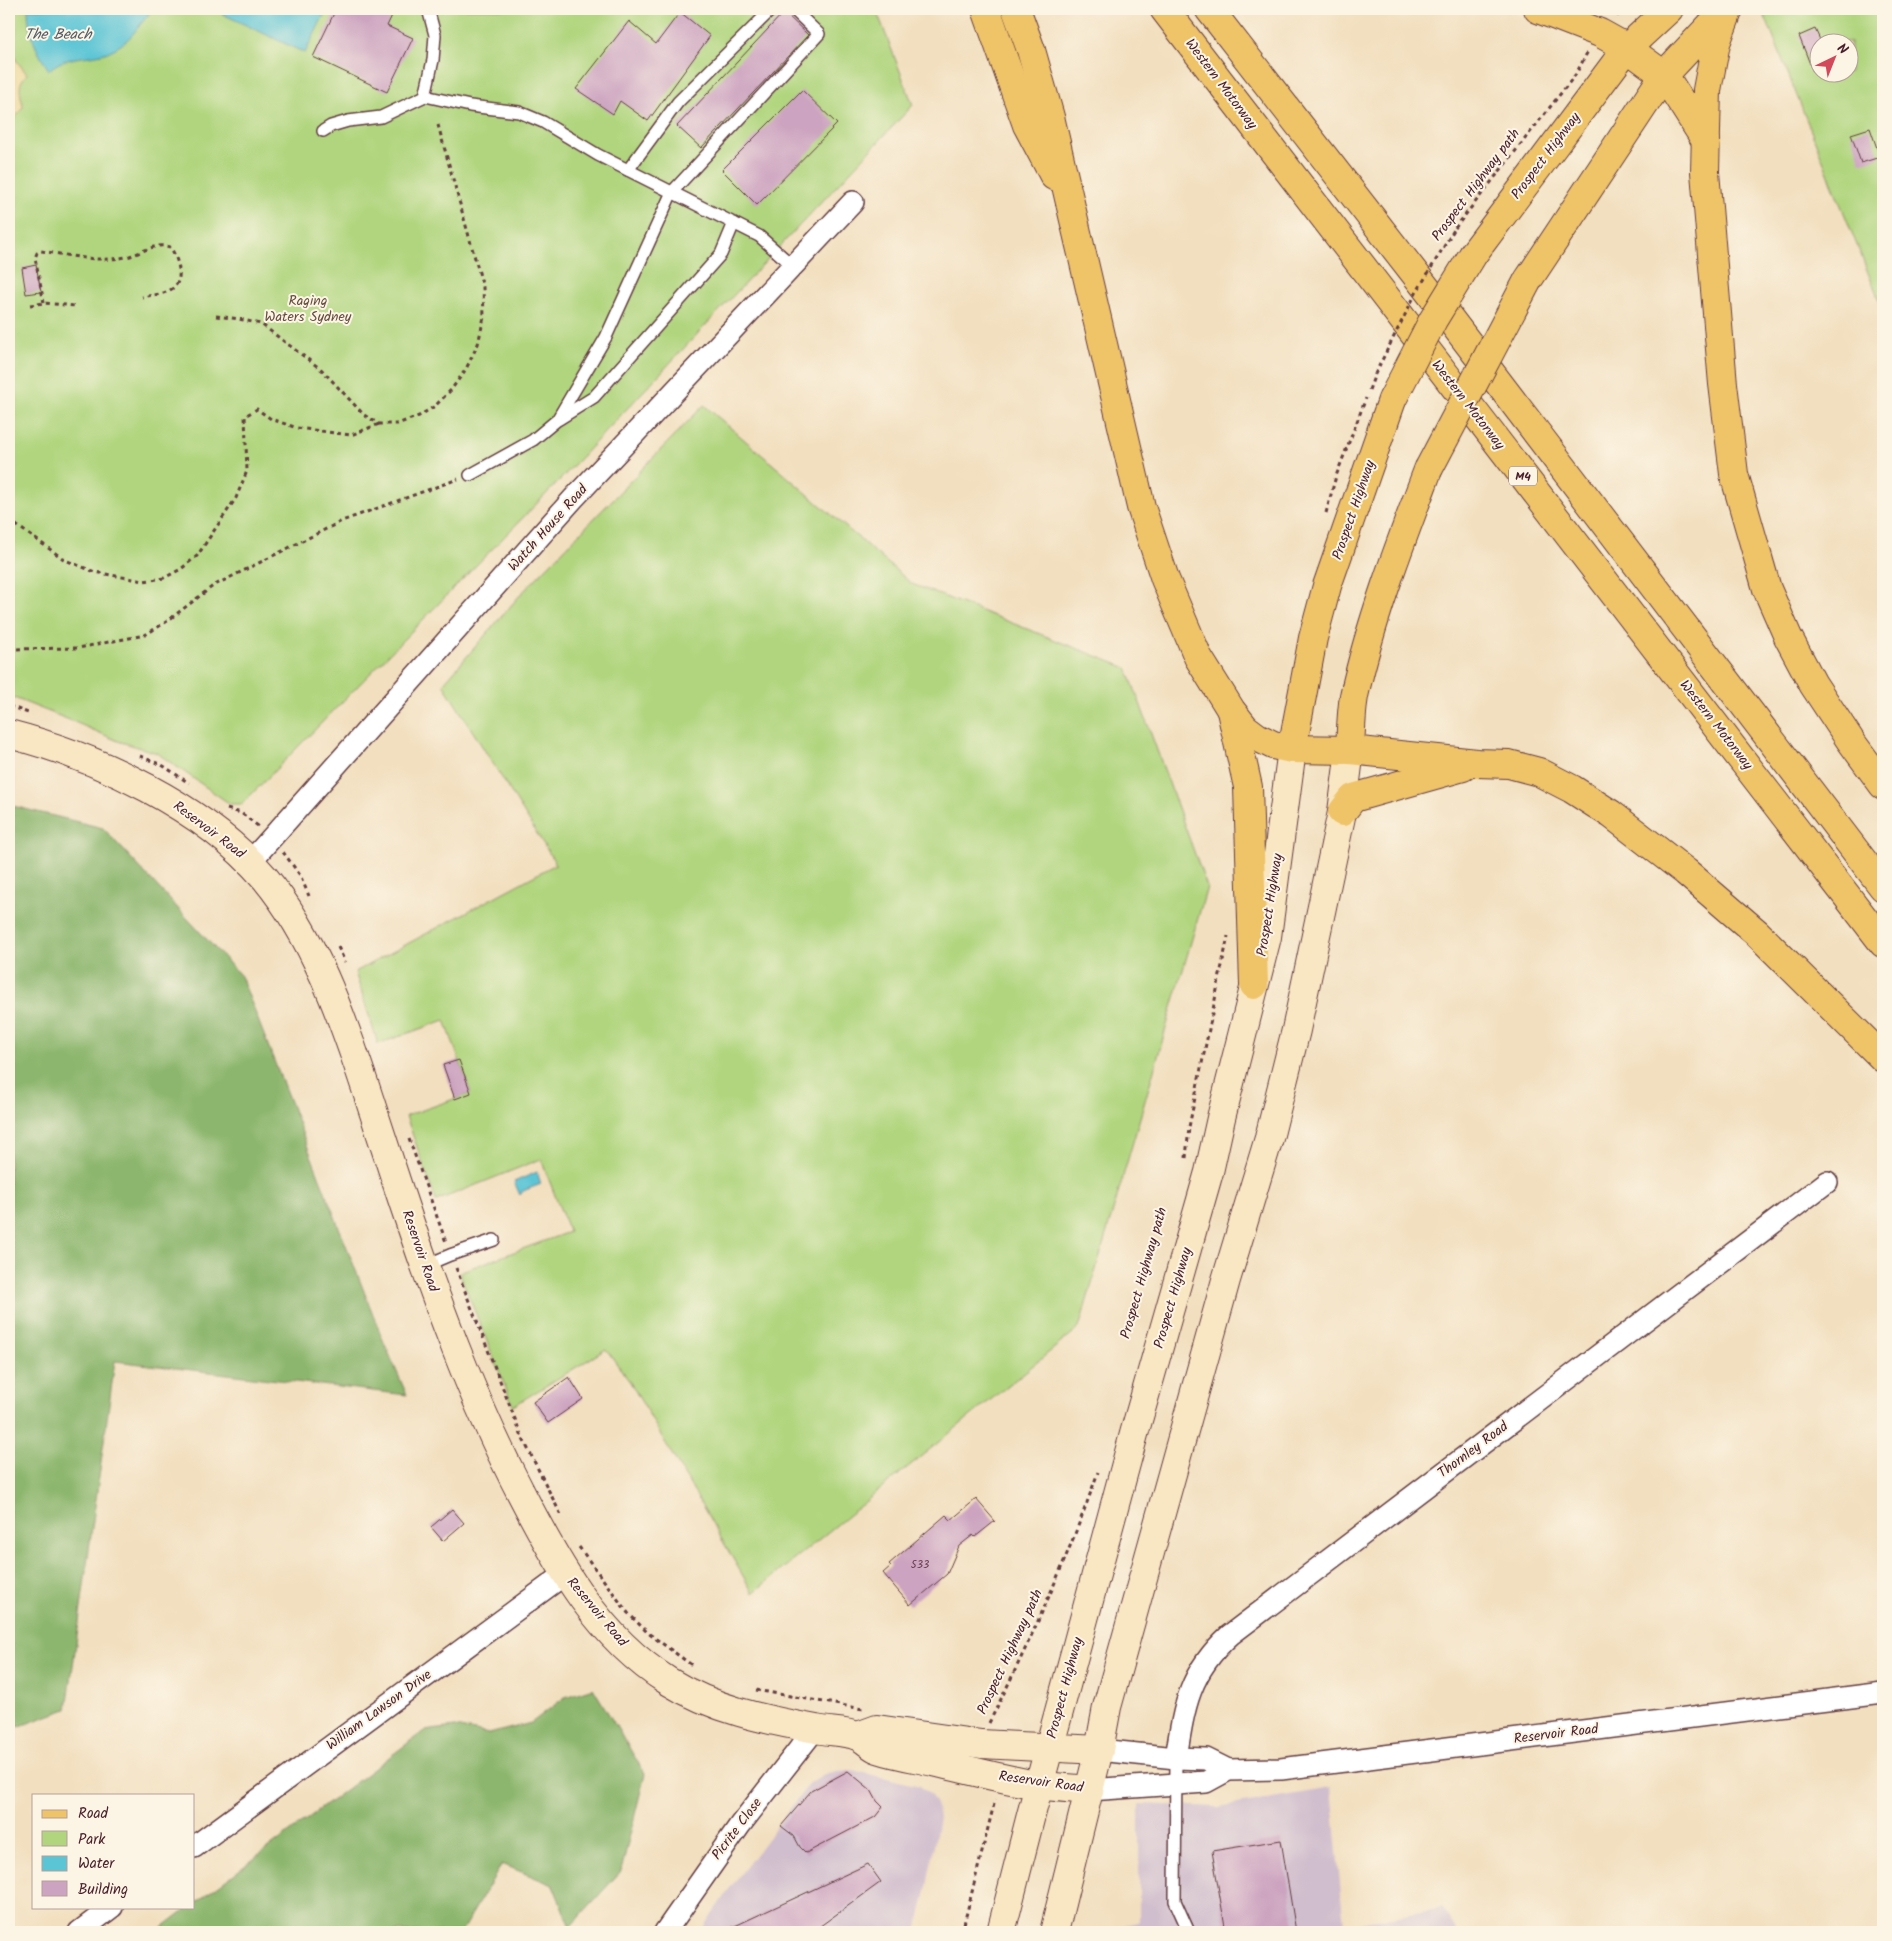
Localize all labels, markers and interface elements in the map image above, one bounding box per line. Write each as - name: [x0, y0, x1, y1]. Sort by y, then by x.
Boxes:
- water label: The Beach: [25, 23, 93, 47]
- north arrow: [1810, 32, 1860, 82]
- street label: Western Motorway: [1179, 34, 1263, 134]
- text: N: [1831, 38, 1853, 60]
- street label: Prospect Highway: [1506, 107, 1586, 204]
- street label: Prospect Highway path: [1426, 124, 1526, 246]
- park label: Raging Waters Sydney: [265, 290, 352, 328]
- street label: Western Motorway: [1426, 355, 1510, 455]
- street label: Prospect Highway: [1327, 457, 1382, 563]
- road number: M4: [1509, 466, 1537, 486]
- street label: Watch House Road: [503, 479, 594, 576]
- street label: Western Motorway: [1674, 675, 1758, 775]
- street label: Reservoir Road: [168, 796, 250, 865]
- street label: Prospect Highway: [1251, 851, 1289, 958]
- street label: Prospect Highway path: [1115, 1205, 1173, 1341]
- street label: Reservoir Road: [396, 1207, 445, 1296]
- street label: Prospect Highway: [1148, 1244, 1198, 1351]
- street label: Thornley Road: [1433, 1416, 1514, 1484]
- house number: 533: [911, 1556, 929, 1574]
- street label: Reservoir Road: [561, 1572, 633, 1653]
- street label: Prospect Highway path: [971, 1586, 1049, 1718]
- street label: Prospect Highway: [1041, 1634, 1089, 1741]
- street label: William Lawson Drive: [322, 1664, 437, 1756]
- street label: Reservoir Road: [1512, 1718, 1601, 1750]
- street label: Reservoir Road: [997, 1765, 1086, 1799]
- street label: Picrite Close: [706, 1793, 768, 1865]
- legend: [32, 1794, 195, 1908]
- text: Road: [78, 1802, 109, 1826]
- text: Park: [78, 1828, 106, 1852]
- text: Water: [78, 1852, 115, 1876]
- text: Building: [78, 1878, 128, 1902]

